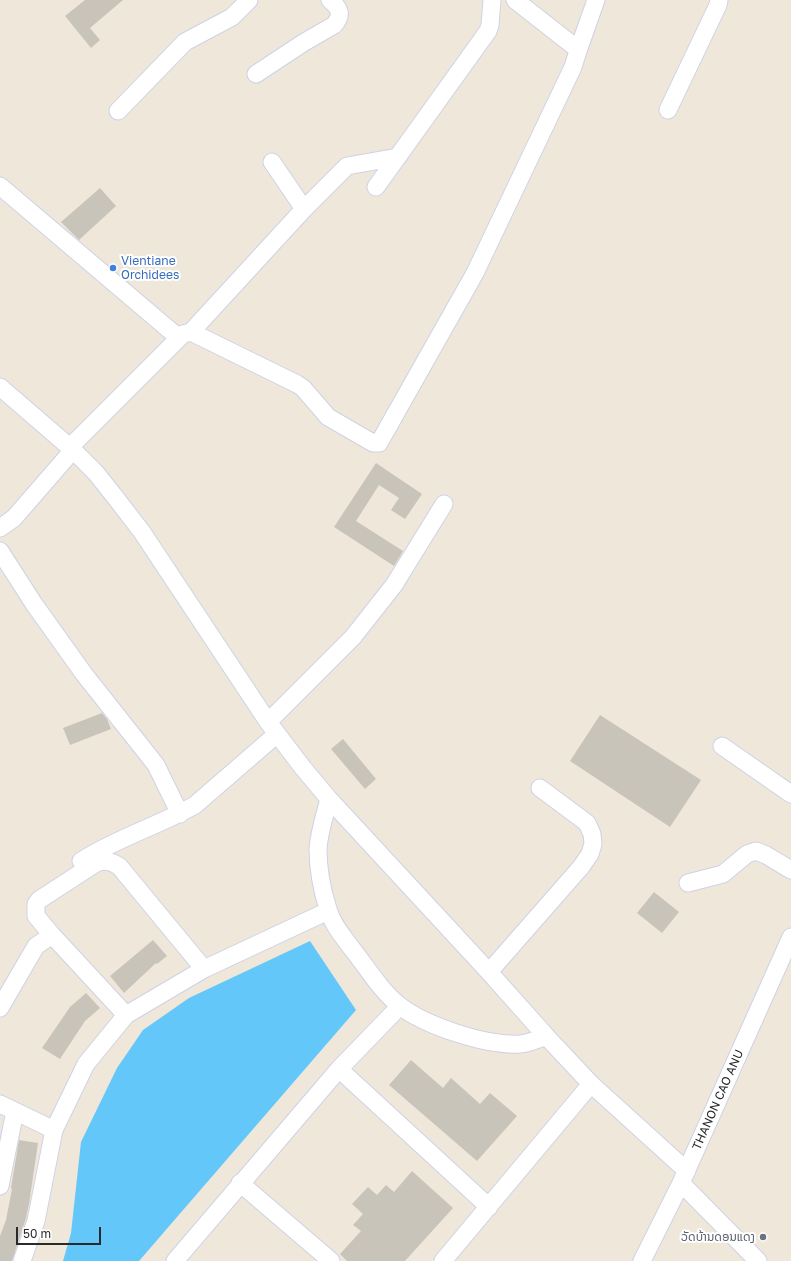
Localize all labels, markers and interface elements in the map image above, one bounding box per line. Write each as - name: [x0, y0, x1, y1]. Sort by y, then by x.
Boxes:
- place label: Vientiane Orchidees: [121, 254, 179, 282]
- marker: Vientiane Orchidees: [108, 263, 118, 273]
- street label: THANON CAO ANU: [689, 1048, 747, 1152]
- scale bar: [18, 1219, 103, 1245]
- text: 50 m: [23, 1226, 51, 1241]
- place label: ວັດບ້ານດອນແດງ: [681, 1230, 755, 1244]
- marker: ວັດບ້ານດອນແດງ: [758, 1232, 768, 1242]

